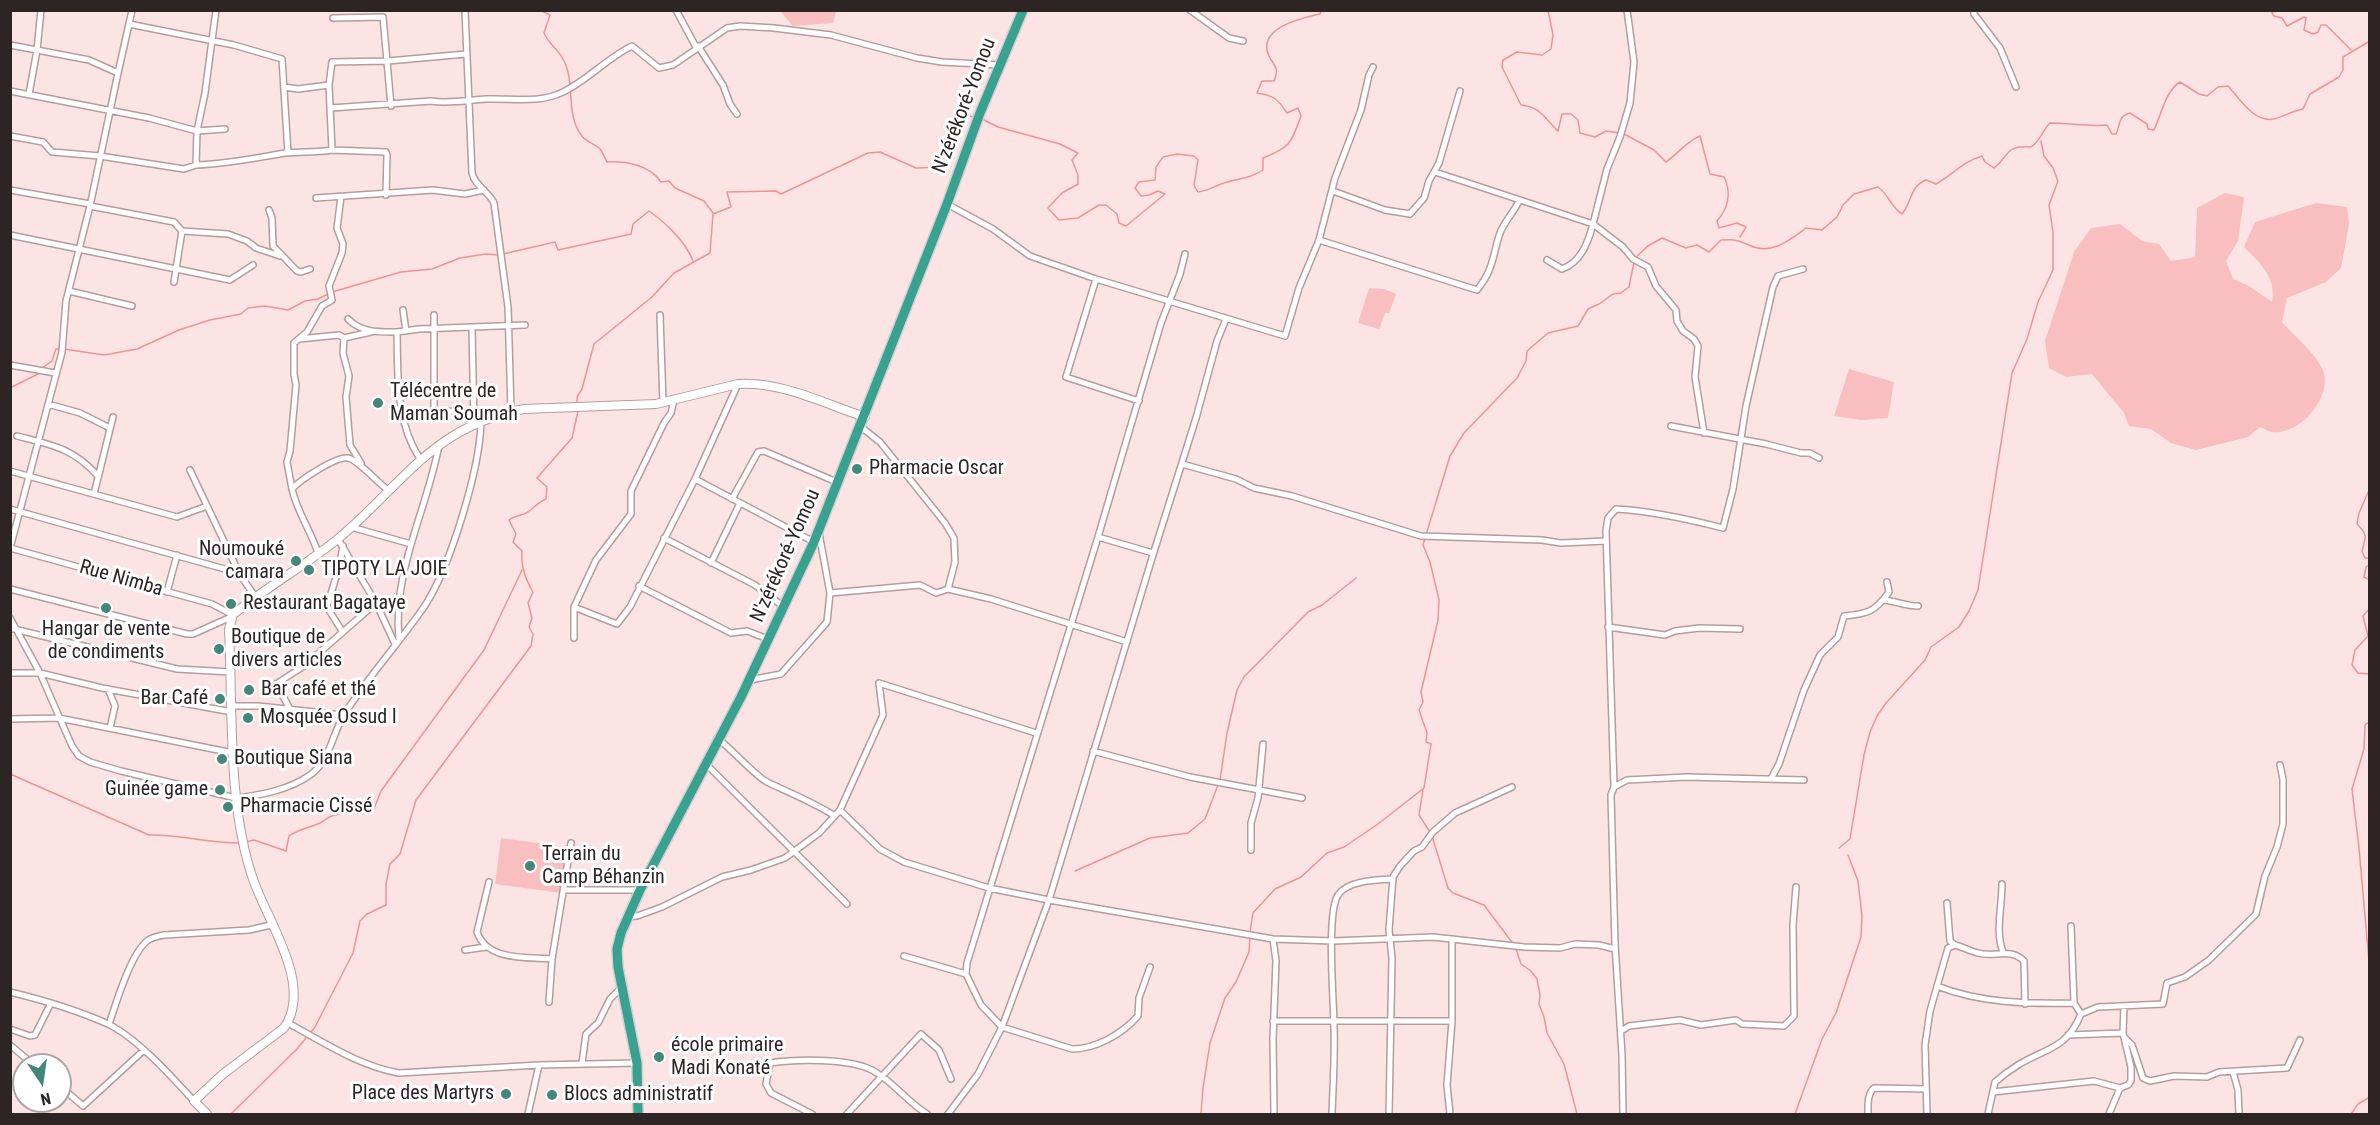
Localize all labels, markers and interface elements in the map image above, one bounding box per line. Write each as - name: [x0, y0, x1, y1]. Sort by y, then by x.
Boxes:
- street label: N'zérékoré-Yomou: [928, 35, 1002, 177]
- place label: Télécentre de Maman Soumah: [390, 380, 518, 427]
- marker: Télécentre de Maman Soumah: [371, 396, 385, 410]
- place label: Pharmacie Oscar: [869, 457, 1004, 481]
- marker: Pharmacie Oscar: [850, 462, 864, 476]
- street label: N'zérékoré-Yomou: [746, 486, 826, 626]
- place label: Noumouké camara: [199, 538, 284, 585]
- marker: Noumouké camara: [289, 554, 303, 568]
- street label: Rue Nimba: [76, 556, 166, 602]
- place label: TIPOTY LA JOIE: [321, 558, 447, 582]
- marker: TIPOTY LA JOIE: [302, 563, 316, 577]
- place label: Restaurant Bagataye: [243, 592, 406, 616]
- marker: Restaurant Bagataye: [224, 597, 238, 611]
- marker: Hangar de vente de condiments: [99, 601, 113, 615]
- place label: Hangar de vente de condiments: [42, 618, 170, 665]
- place label: Boutique de divers articles: [231, 626, 342, 673]
- marker: Boutique de divers articles: [212, 642, 226, 656]
- place label: Bar café et thé: [261, 678, 376, 702]
- marker: Bar café et thé: [242, 683, 256, 697]
- place label: Bar Café: [140, 687, 208, 711]
- marker: Bar Café: [213, 692, 227, 706]
- place label: Mosquée Ossud I: [260, 706, 397, 730]
- marker: Mosquée Ossud I: [241, 711, 255, 725]
- place label: Boutique Siana: [234, 747, 353, 771]
- marker: Boutique Siana: [215, 752, 229, 766]
- place label: Guinée game: [105, 778, 208, 802]
- marker: Guinée game: [213, 783, 227, 797]
- place label: Pharmacie Cissé: [240, 795, 372, 819]
- marker: Pharmacie Cissé: [221, 800, 235, 814]
- place label: Terrain du Camp Béhanzin: [542, 843, 665, 890]
- marker: Terrain du Camp Béhanzin: [523, 859, 537, 873]
- place label: école primaire Madi Konaté: [671, 1034, 783, 1081]
- marker: école primaire Madi Konaté: [652, 1050, 666, 1064]
- north arrow: [12, 1053, 72, 1113]
- place label: Place des Martyrs: [352, 1082, 494, 1106]
- place label: Blocs administratif: [564, 1083, 713, 1107]
- marker: Place des Martyrs: [499, 1087, 513, 1101]
- marker: Blocs administratif: [545, 1088, 559, 1102]
- text: N: [39, 1089, 53, 1109]

